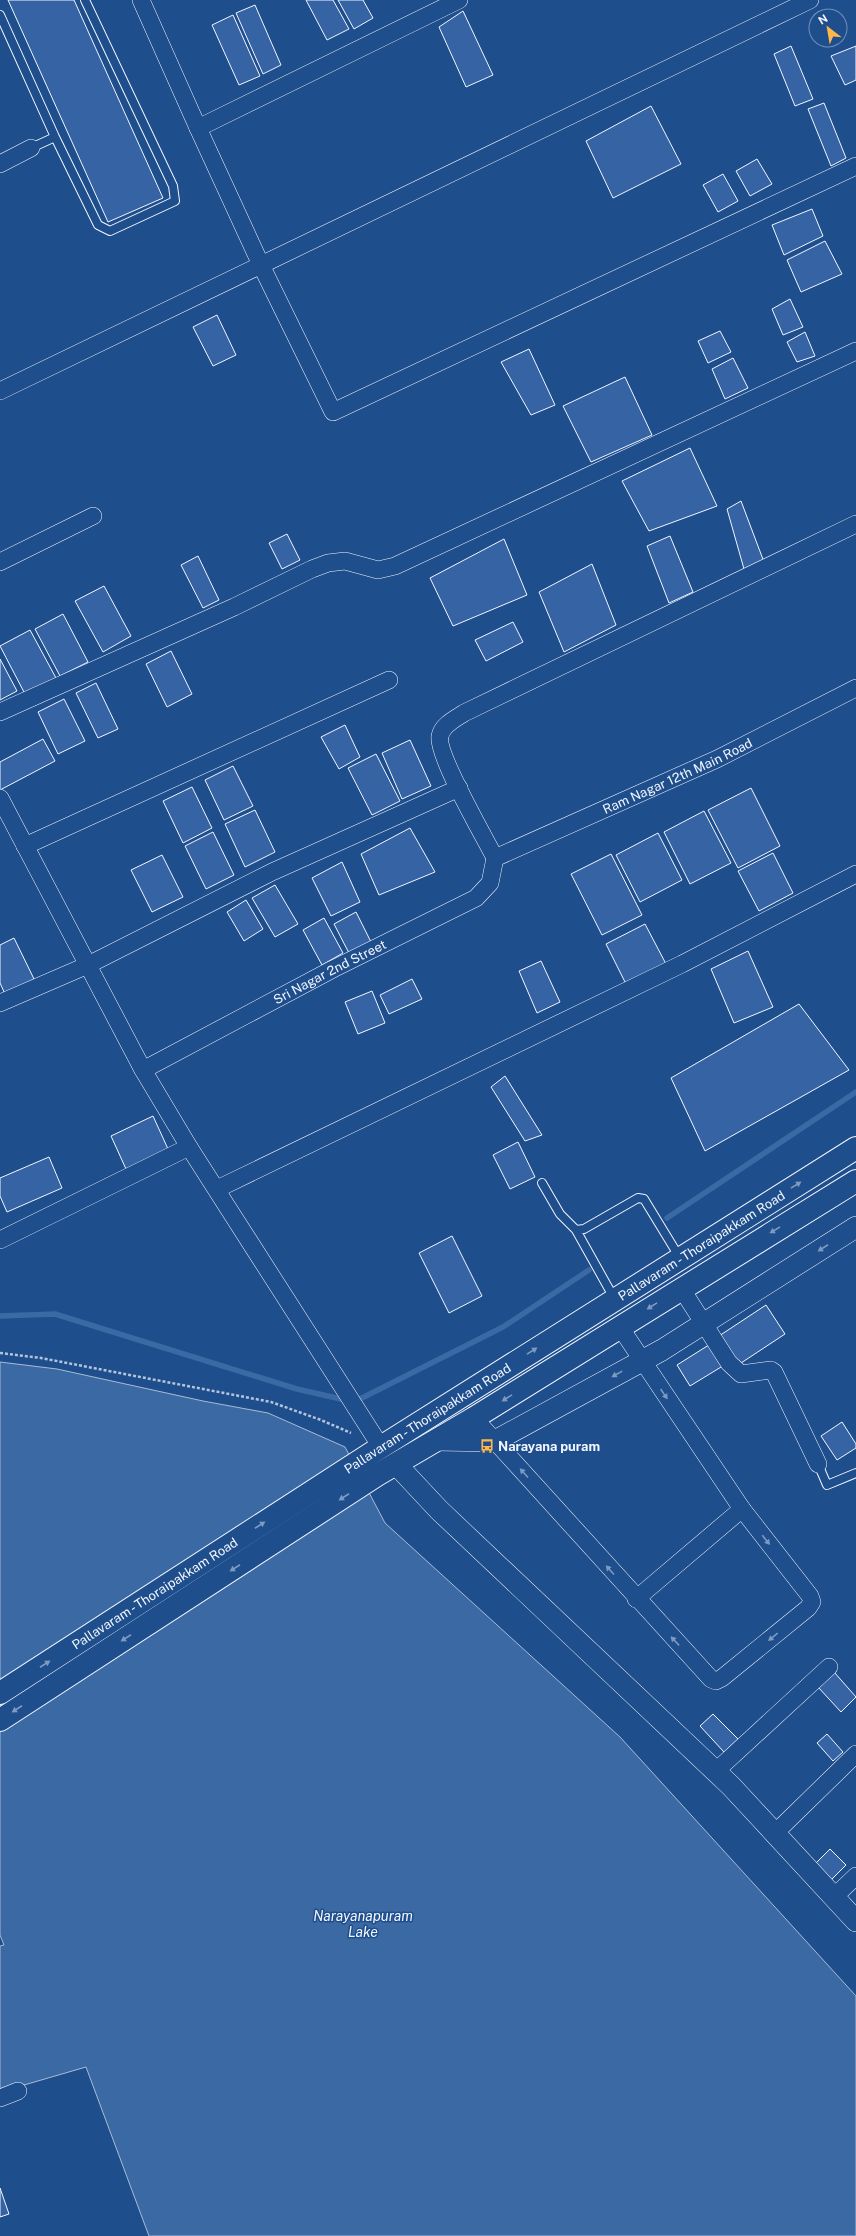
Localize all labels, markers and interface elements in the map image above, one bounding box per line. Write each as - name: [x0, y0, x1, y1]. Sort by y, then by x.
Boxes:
- north arrow: [808, 8, 848, 48]
- text: N: [816, 12, 830, 27]
- street label: Ram Nagar 12th Main Road: [600, 735, 755, 817]
- street label: Sri Nagar 2nd Street: [271, 936, 388, 1007]
- one-way arrow: [790, 1182, 802, 1189]
- street label: Pallavaram - Thoraipakkam Road: [615, 1187, 788, 1303]
- one-way arrow: [769, 1227, 781, 1234]
- one-way arrow: [818, 1244, 828, 1252]
- one-way arrow: [647, 1302, 658, 1310]
- one-way arrow: [526, 1348, 538, 1355]
- street label: Pallavaram - Thoraipakkam Road: [341, 1360, 513, 1476]
- one-way arrow: [611, 1370, 623, 1377]
- one-way arrow: [660, 1389, 668, 1399]
- one-way arrow: [501, 1394, 513, 1401]
- bus stop icon: Narayana puram: [479, 1438, 495, 1454]
- place label: Narayana puram: [498, 1439, 600, 1454]
- one-way arrow: [519, 1468, 528, 1478]
- one-way arrow: [339, 1493, 349, 1501]
- one-way arrow: [255, 1521, 265, 1529]
- street label: Pallavaram - Thoraipakkam Road: [69, 1534, 240, 1652]
- one-way arrow: [762, 1534, 771, 1545]
- one-way arrow: [229, 1564, 241, 1571]
- one-way arrow: [606, 1565, 615, 1575]
- one-way arrow: [767, 1632, 778, 1641]
- one-way arrow: [120, 1635, 132, 1642]
- one-way arrow: [670, 1636, 680, 1646]
- one-way arrow: [39, 1660, 50, 1668]
- one-way arrow: [12, 1705, 22, 1713]
- water label: Narayanapuram Lake: [313, 1908, 413, 1940]

